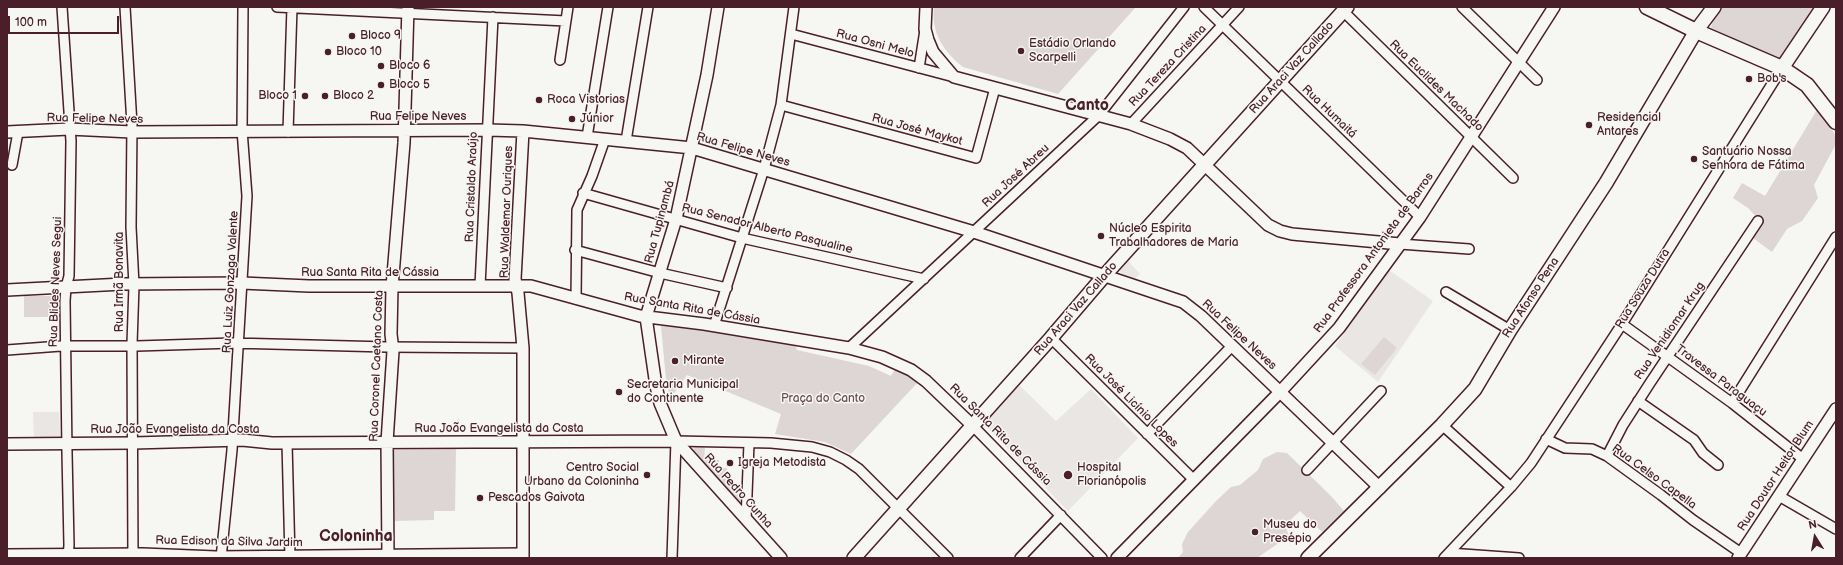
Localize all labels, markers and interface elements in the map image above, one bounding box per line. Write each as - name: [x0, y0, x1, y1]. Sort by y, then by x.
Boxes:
- scale bar: [10, 8, 121, 34]
- text: 100 m: [15, 15, 47, 30]
- street label: Rua Araci Vaz Callado: [1247, 19, 1337, 117]
- street label: Rua Tereza Cristina: [1126, 22, 1210, 110]
- street label: Rua Osni Melo: [834, 27, 916, 61]
- place label: Bloco 9: [360, 29, 401, 43]
- marker: Bloco 9: [347, 31, 357, 41]
- place label: Estádio Orlando Scarpelli: [1029, 37, 1116, 65]
- street label: Rua Euclides Machado: [1386, 37, 1486, 135]
- place label: Bloco 10: [336, 45, 382, 59]
- marker: Estádio Orlando Scarpelli: [1016, 46, 1026, 56]
- marker: Bloco 10: [323, 47, 333, 57]
- place label: Bloco 6: [389, 59, 430, 73]
- marker: Bloco 6: [376, 61, 386, 71]
- place label: Bob's: [1757, 72, 1786, 86]
- marker: Bob's: [1744, 74, 1754, 84]
- place label: Bloco 5: [389, 78, 430, 92]
- marker: Bloco 5: [376, 80, 386, 90]
- street label: Rua Humaitá: [1299, 82, 1359, 142]
- place label: Bloco 1: [258, 89, 297, 103]
- place label: Bloco 2: [333, 89, 374, 103]
- marker: Bloco 1: [300, 91, 310, 101]
- marker: Bloco 2: [320, 91, 330, 101]
- place label: Roca Vistorias: [547, 93, 625, 107]
- marker: Roca Vistorias: [534, 95, 544, 105]
- district label: Canto: [1065, 96, 1109, 116]
- street label: Rua Felipe Neves: [370, 110, 466, 124]
- street label: Rua Felipe Neves: [47, 111, 143, 127]
- street label: Rua José Maykot: [870, 111, 964, 149]
- place label: Residencial Antares: [1597, 111, 1661, 139]
- place label: Júnior: [580, 112, 614, 126]
- marker: Júnior: [567, 114, 577, 124]
- marker: Residencial Antares: [1584, 120, 1594, 130]
- street label: Rua Felipe Neves: [695, 130, 791, 170]
- street label: Rua Cristaldo Araújo: [463, 131, 481, 243]
- street label: Rua José Abreu: [979, 141, 1053, 211]
- street label: Rua Waldemar Ouriques: [497, 145, 517, 279]
- place label: Santuário Nossa Senhora de Fátima: [1702, 145, 1805, 173]
- marker: Santuário Nossa Senhora de Fátima: [1689, 154, 1699, 164]
- street label: Rua Professora Antonieta de Barros: [1311, 170, 1437, 336]
- street label: Rua Tupinambá: [642, 179, 678, 265]
- street label: Rua Senador Alberto Pasqualine: [680, 201, 854, 257]
- street label: Rua Luiz Gonzaga Valente: [220, 210, 242, 354]
- street label: Rua Blides Neves Segui: [47, 216, 65, 348]
- place label: Núcleo Espirita Trabalhadores de Maria: [1109, 222, 1239, 250]
- marker: Núcleo Espirita Trabalhadores de Maria: [1096, 231, 1106, 241]
- street label: Rua Irmã Bonavita: [113, 232, 127, 332]
- street label: Rua Souza Dutra: [1613, 246, 1673, 332]
- street label: Rua Afonso Pena: [1500, 255, 1562, 341]
- street label: Rua Araci Vaz Callado: [1031, 259, 1121, 359]
- street label: Rua Santa Rita de Cássia: [301, 266, 439, 280]
- street label: Rua Venidiomar Krug: [1632, 279, 1708, 383]
- street label: Rua Coronel Caetano Costa: [367, 290, 387, 442]
- street label: Rua Santa Rita de Cássia: [623, 290, 761, 328]
- street label: Rua Felipe Neves: [1199, 297, 1279, 373]
- street label: Travessa Paraguaçu: [1673, 342, 1769, 420]
- street label: Rua José Licínio Lopes: [1081, 351, 1181, 451]
- place label: Mirante: [683, 354, 724, 368]
- marker: Mirante: [670, 356, 680, 366]
- place label: Secretaria Municipal do Continente: [627, 378, 738, 406]
- street label: Rua Santa Rita de Cássia: [946, 381, 1054, 489]
- marker: Secretaria Municipal do Continente: [614, 387, 624, 397]
- park label: Praça do Canto: [781, 392, 865, 406]
- street label: Rua Doutor Heitor Blum: [1735, 418, 1817, 534]
- street label: Rua João Evangelista da Costa: [414, 422, 584, 436]
- street label: Rua João Evangelista da Costa: [90, 423, 260, 437]
- street label: Rua Celso Capella: [1609, 441, 1699, 513]
- street label: Rua Pedro Cunha: [701, 451, 775, 531]
- place label: Igreja Metodista: [738, 456, 826, 470]
- marker: Igreja Metodista: [725, 458, 735, 468]
- place label: Centro Social Urbano da Coloninha: [524, 461, 639, 489]
- place label: Hospital Florianópolis: [1077, 461, 1146, 489]
- marker: Hospital Florianópolis: [1062, 469, 1074, 481]
- marker: Centro Social Urbano da Coloninha: [642, 470, 652, 480]
- place label: Pescados Gaivota: [488, 491, 585, 505]
- marker: Pescados Gaivota: [475, 493, 485, 503]
- north arrow: [1795, 517, 1835, 557]
- place label: Museu do Presépio: [1263, 518, 1317, 546]
- text: N: [1807, 518, 1818, 532]
- district label: Coloninha: [319, 527, 393, 547]
- marker: Museu do Presépio: [1250, 527, 1260, 537]
- street label: Rua Edison da Silva Jardim: [155, 534, 303, 550]

